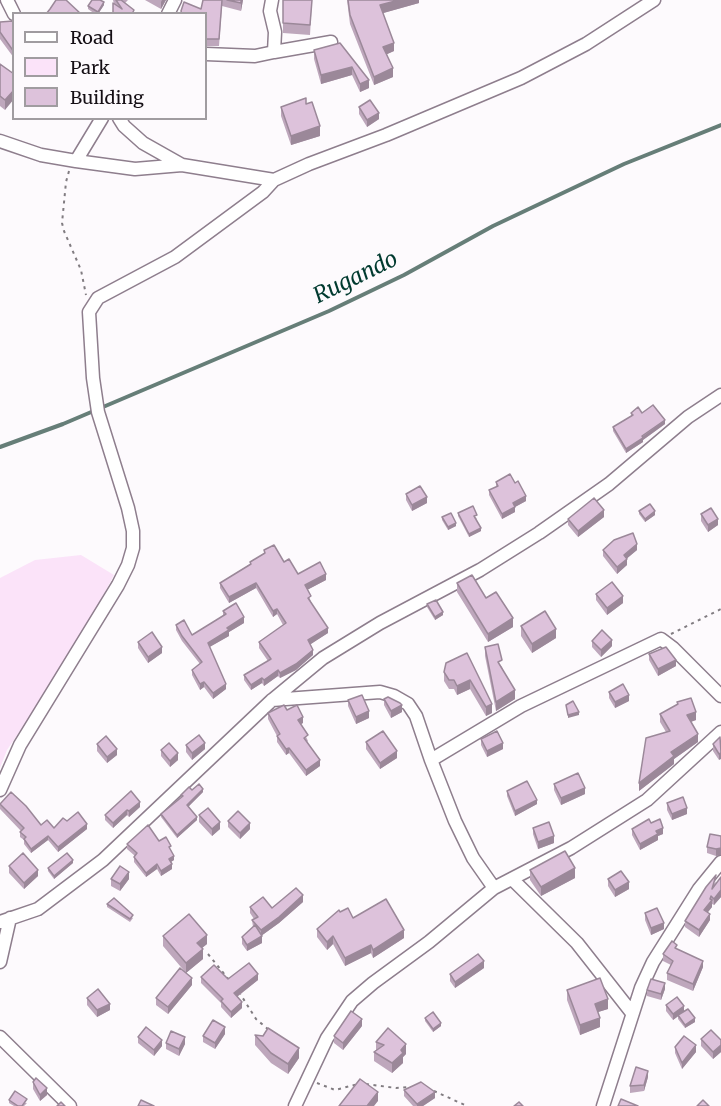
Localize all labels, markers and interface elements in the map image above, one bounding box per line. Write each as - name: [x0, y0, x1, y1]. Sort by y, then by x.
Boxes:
- legend: [12, 12, 207, 120]
- text: Road: [70, 26, 114, 49]
- text: Park: [70, 56, 110, 79]
- text: Building: [70, 86, 144, 109]
- water label: Rugando: [310, 246, 402, 310]

